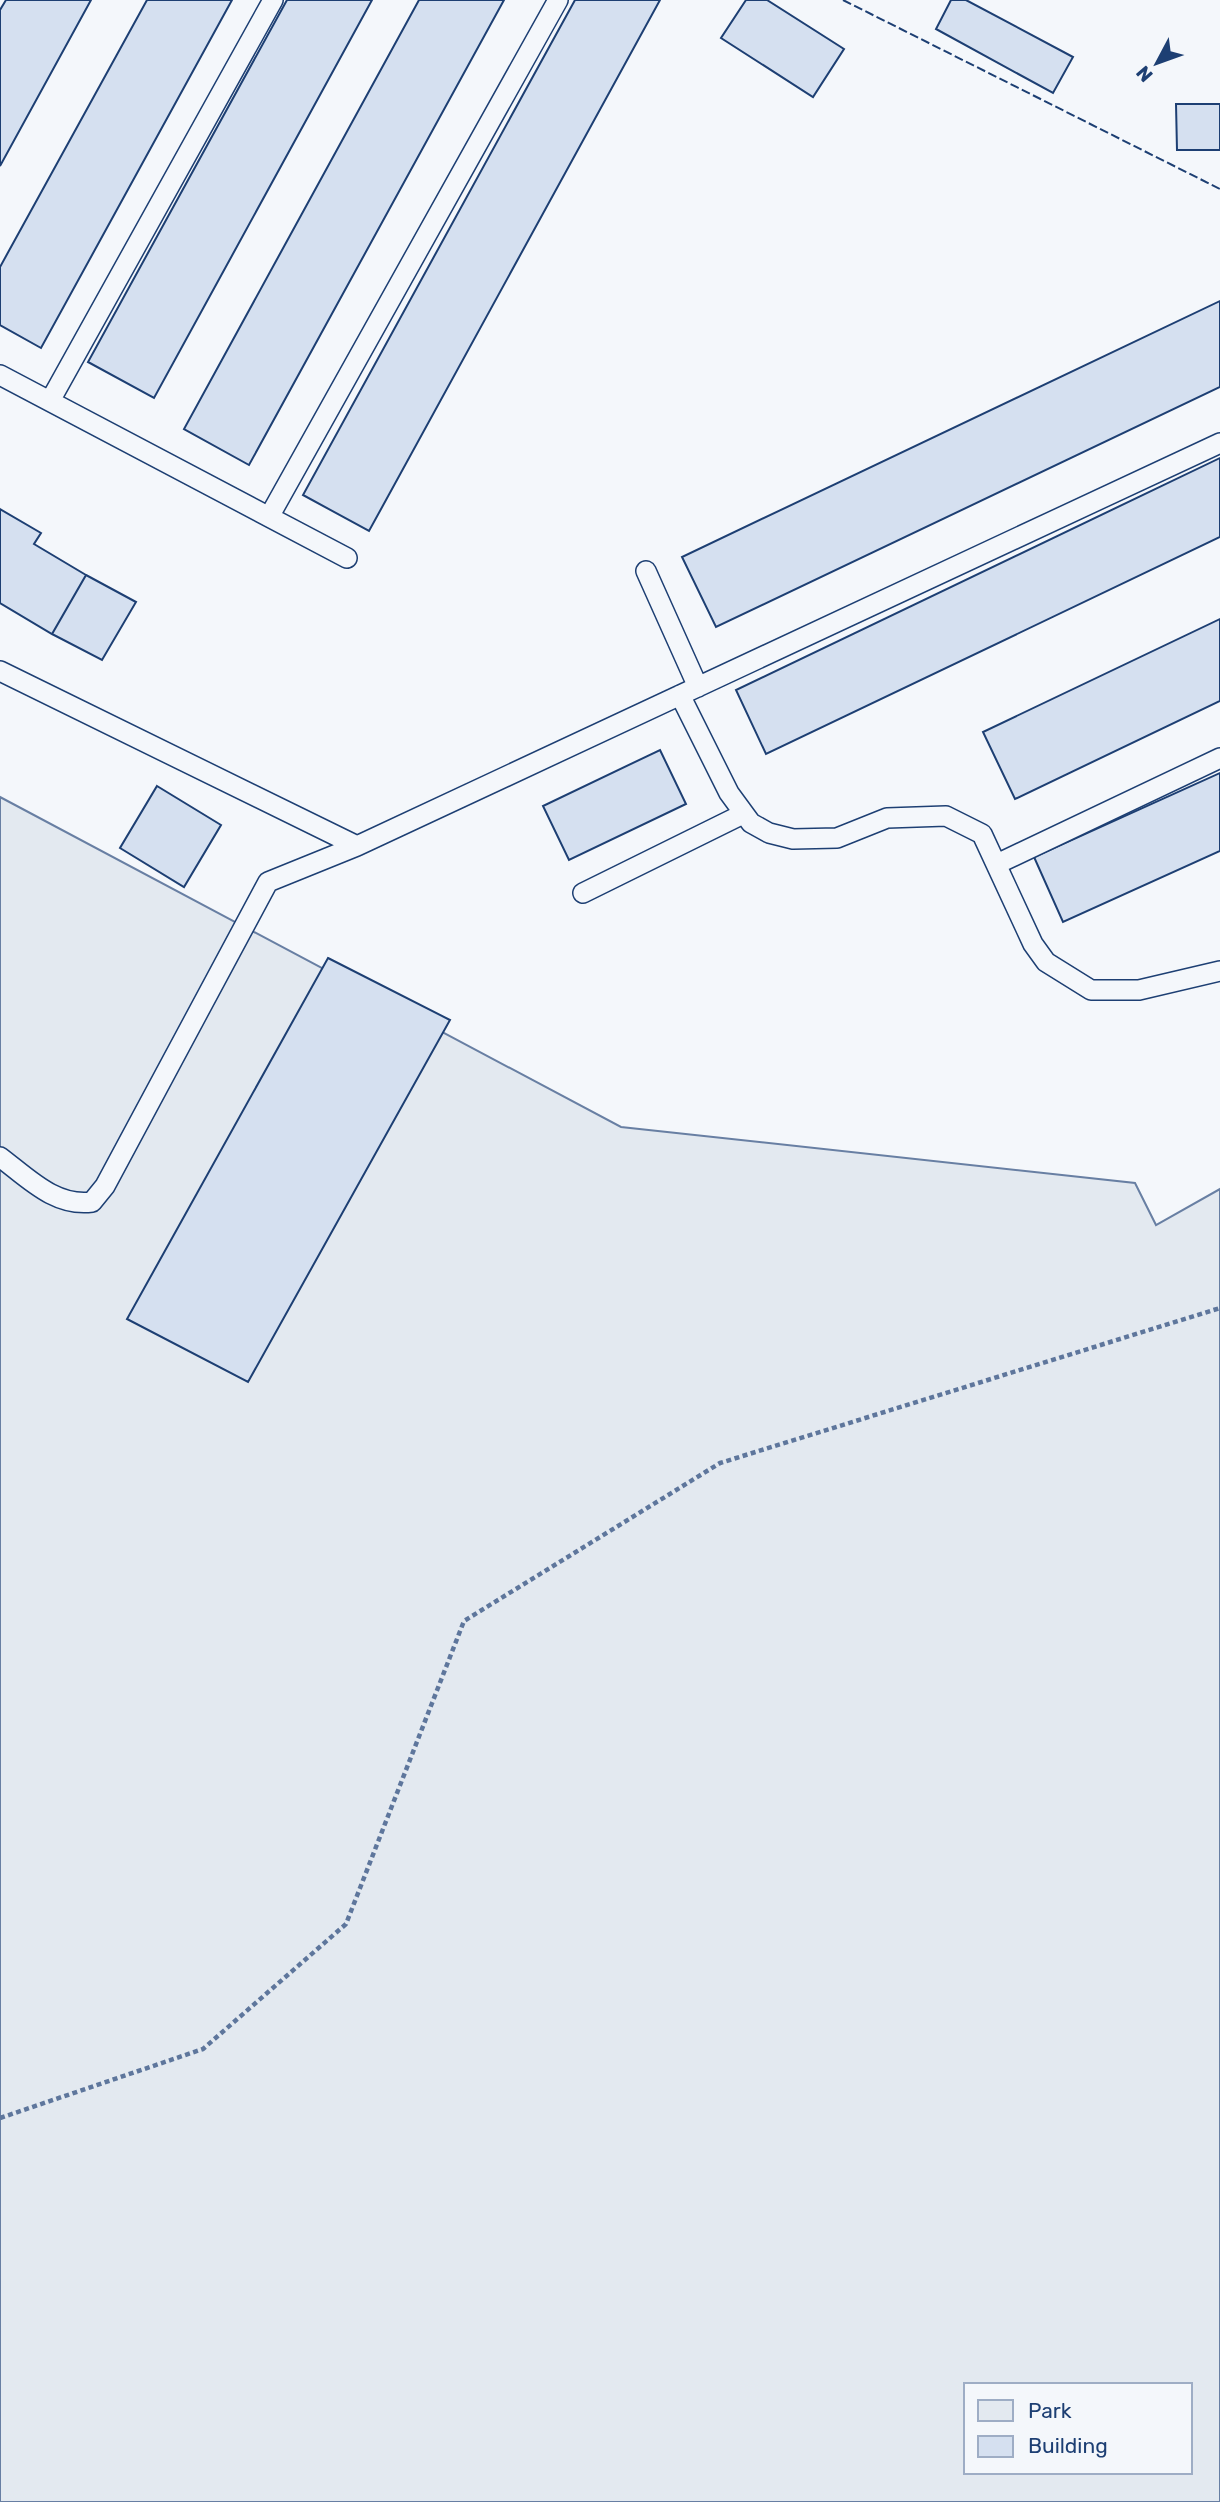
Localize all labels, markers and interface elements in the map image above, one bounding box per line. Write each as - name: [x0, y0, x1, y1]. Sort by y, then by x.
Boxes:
- north arrow: [1122, 28, 1192, 98]
- text: N: [1131, 61, 1158, 87]
- legend: [964, 2383, 1192, 2474]
- text: Park: [1028, 2398, 1072, 2423]
- text: Building: [1028, 2433, 1108, 2458]

